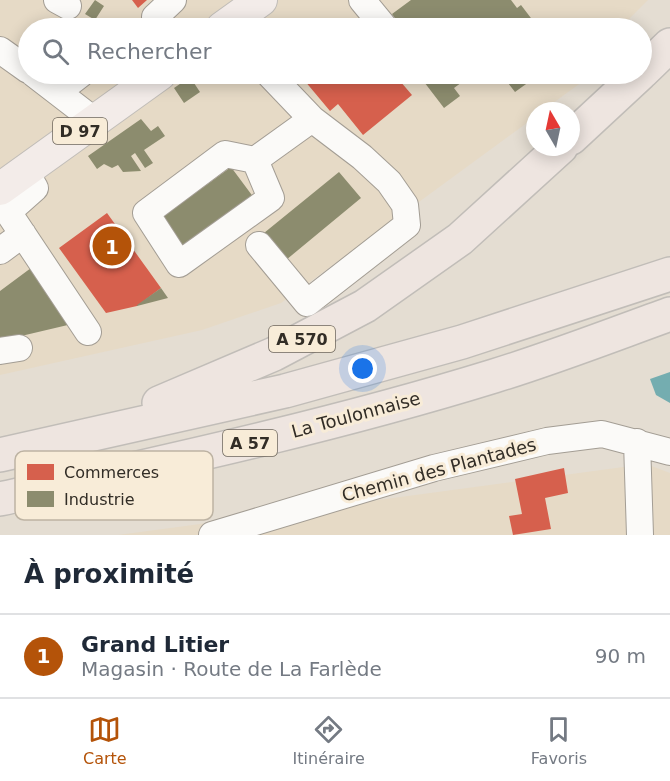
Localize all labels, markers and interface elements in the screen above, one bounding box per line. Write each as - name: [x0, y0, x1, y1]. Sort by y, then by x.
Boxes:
- search box: [18, 18, 652, 84]
- icon: search: [39, 35, 72, 68]
- text: Rechercher: [87, 39, 212, 64]
- north arrow: [526, 102, 580, 156]
- road number: D 97: [53, 118, 107, 144]
- pin: 1: [92, 224, 132, 268]
- road number: A 570: [269, 326, 335, 352]
- your location: [348, 354, 377, 383]
- street label: La Toulonnaise: [289, 387, 423, 442]
- road number: A 57: [223, 430, 277, 456]
- street label: Chemin des Plantades: [339, 433, 538, 506]
- legend: [15, 451, 213, 520]
- text: Commerces: [64, 463, 159, 482]
- text: Industrie: [64, 490, 135, 509]
- text: À proximité: [24, 559, 194, 589]
- text: Grand Litier: [81, 632, 229, 657]
- text: 1: [37, 644, 50, 668]
- text: 90 m: [595, 644, 646, 668]
- text: Magasin · Route de La Farlède: [81, 657, 382, 681]
- tab: Carte: [83, 713, 127, 768]
- tab: Itinéraire: [293, 713, 365, 768]
- tab: Favoris: [531, 713, 587, 768]

